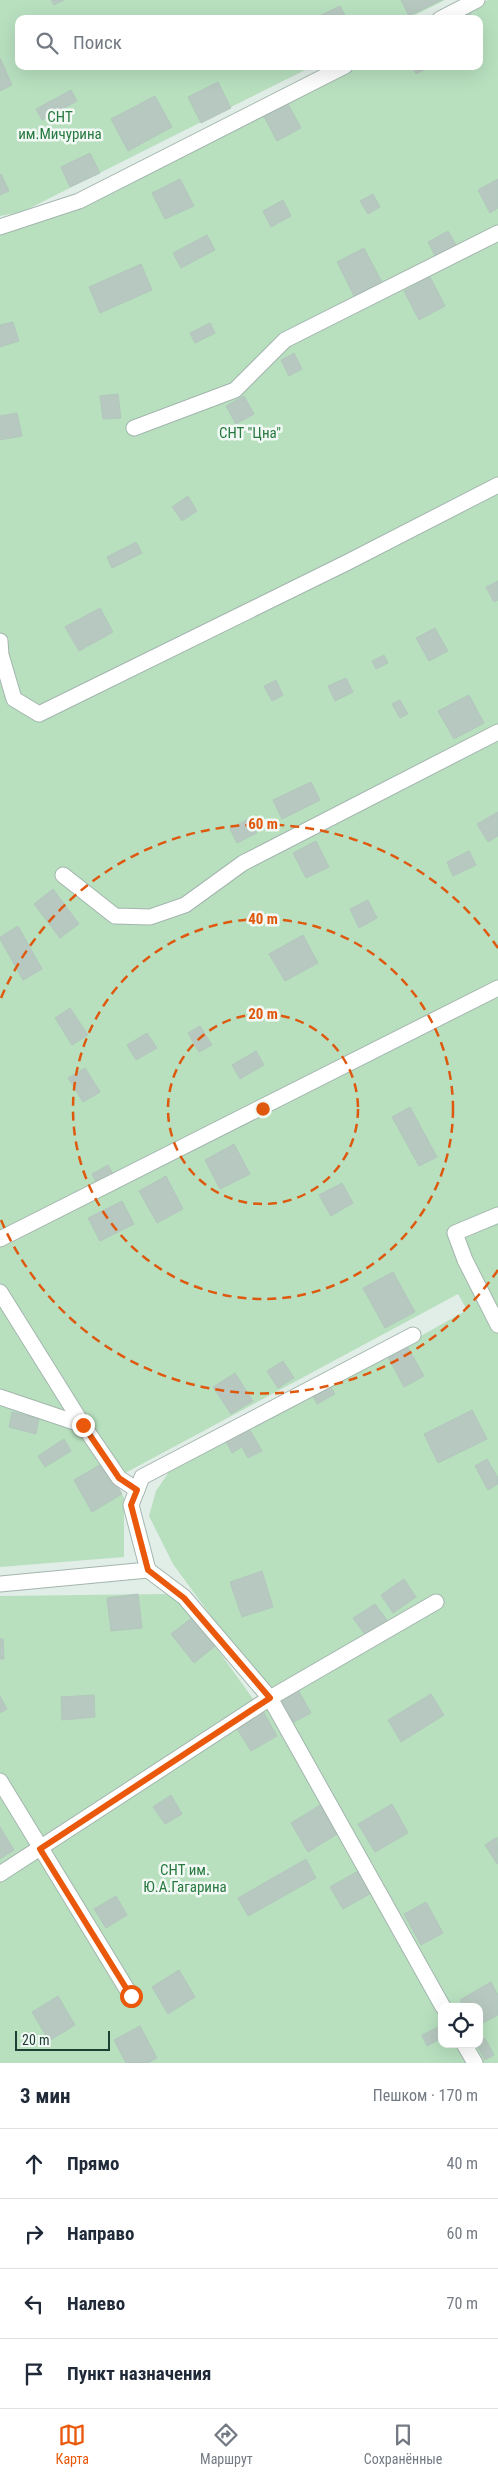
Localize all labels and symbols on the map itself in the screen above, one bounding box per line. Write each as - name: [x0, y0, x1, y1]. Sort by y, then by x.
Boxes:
- park label: СНТ им.Мичурина: [18, 108, 102, 143]
- park label: СНТ "Цна": [219, 424, 281, 442]
- text: 60 m: [248, 815, 278, 833]
- text: 40 m: [248, 910, 278, 928]
- text: 20 m: [248, 1005, 278, 1023]
- centre of rings: [254, 1100, 272, 1118]
- route end: [72, 1414, 95, 1437]
- park label: СНТ им. Ю.А.Гагарина: [143, 1861, 227, 1896]
- route start: [120, 1985, 143, 2008]
- scale bar: [15, 2028, 110, 2051]

